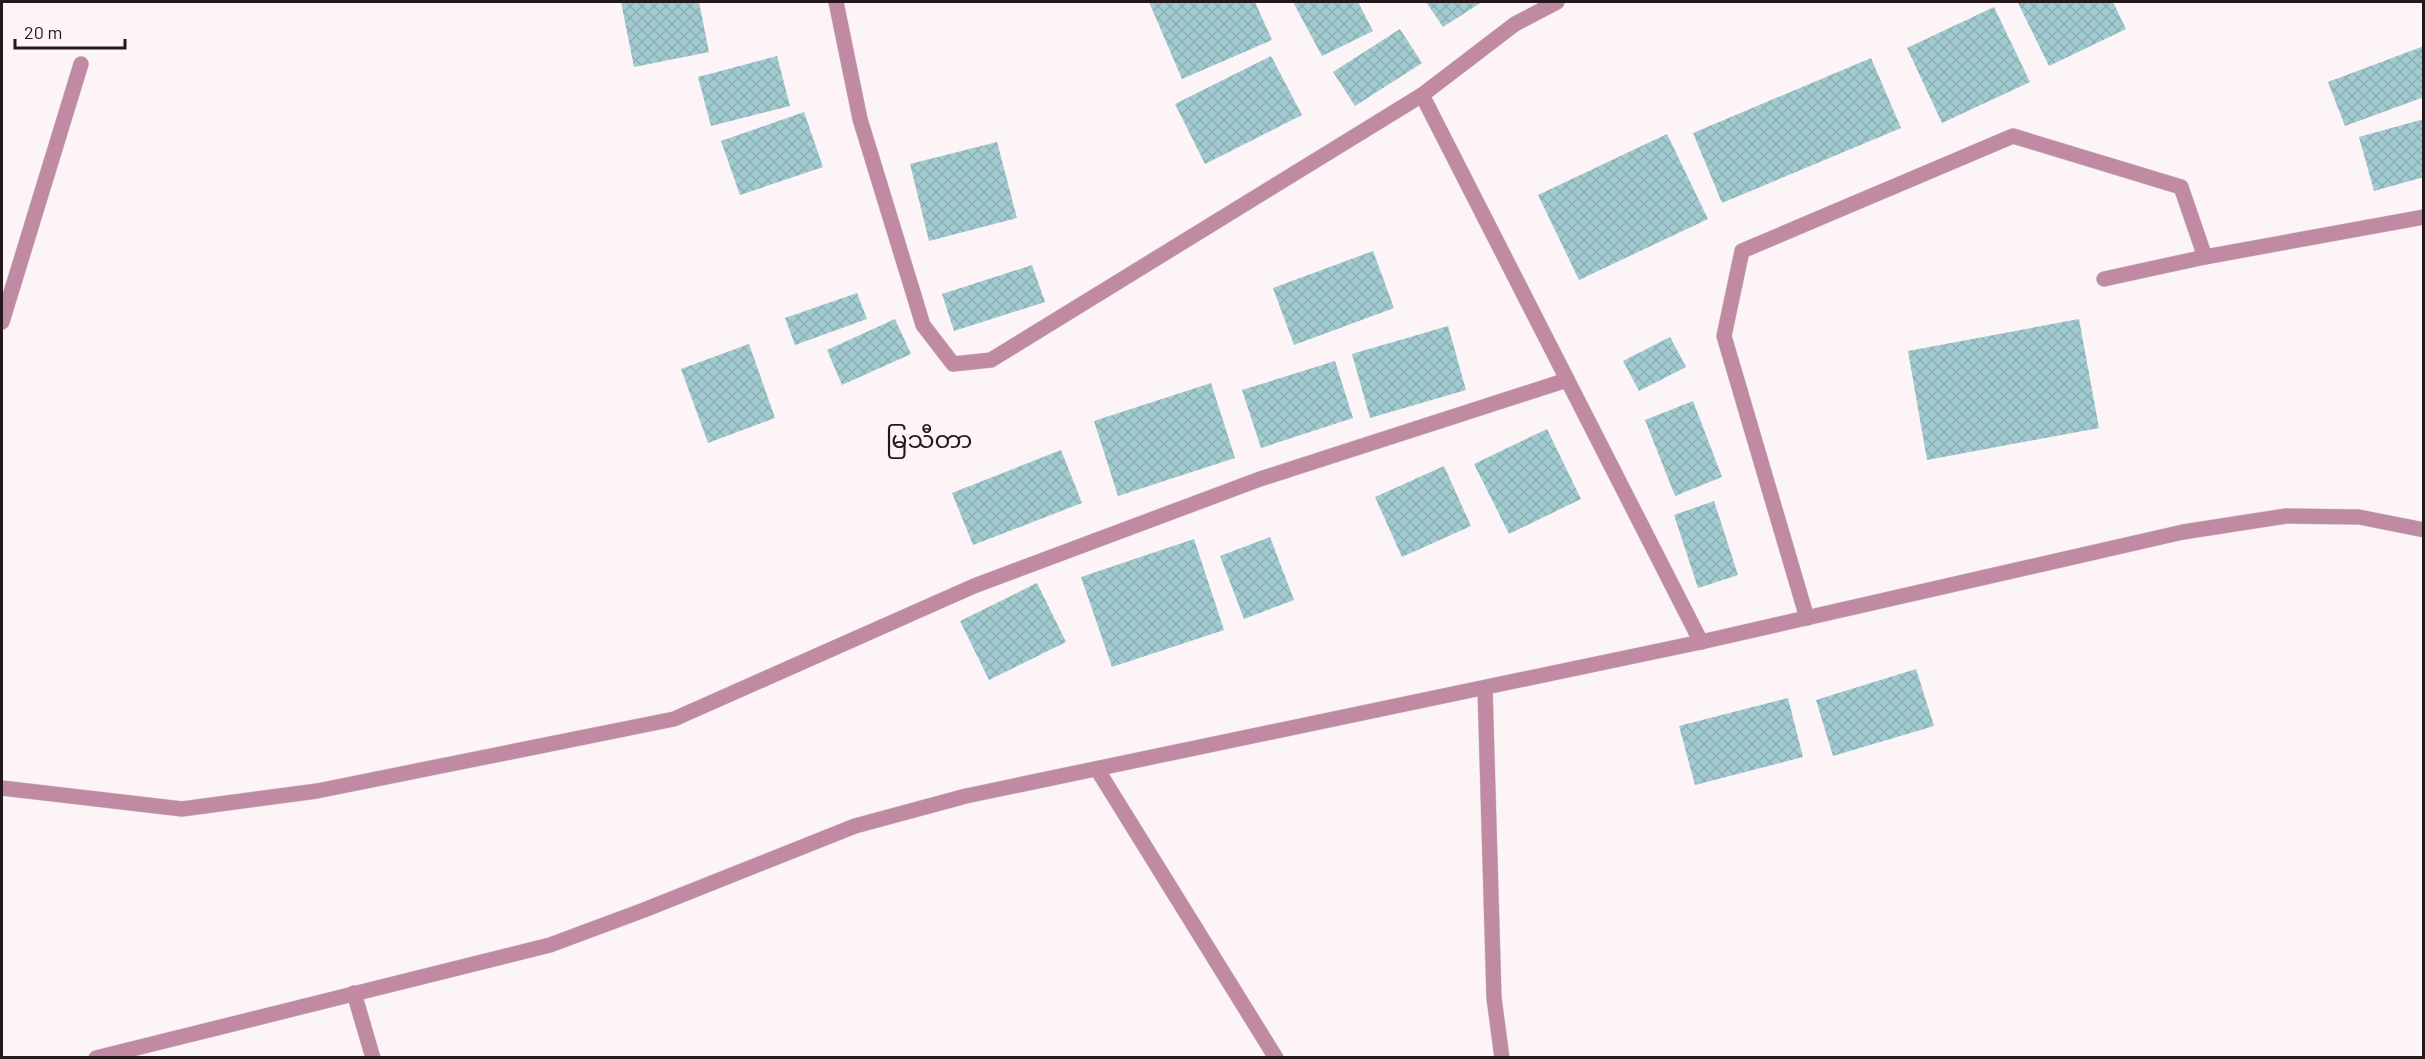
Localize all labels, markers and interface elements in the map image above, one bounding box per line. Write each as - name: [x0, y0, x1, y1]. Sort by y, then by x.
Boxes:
- scale bar: [15, 12, 124, 50]
- text: 20 m: [24, 21, 62, 43]
- district label: မြသီတာ: [886, 424, 972, 459]

